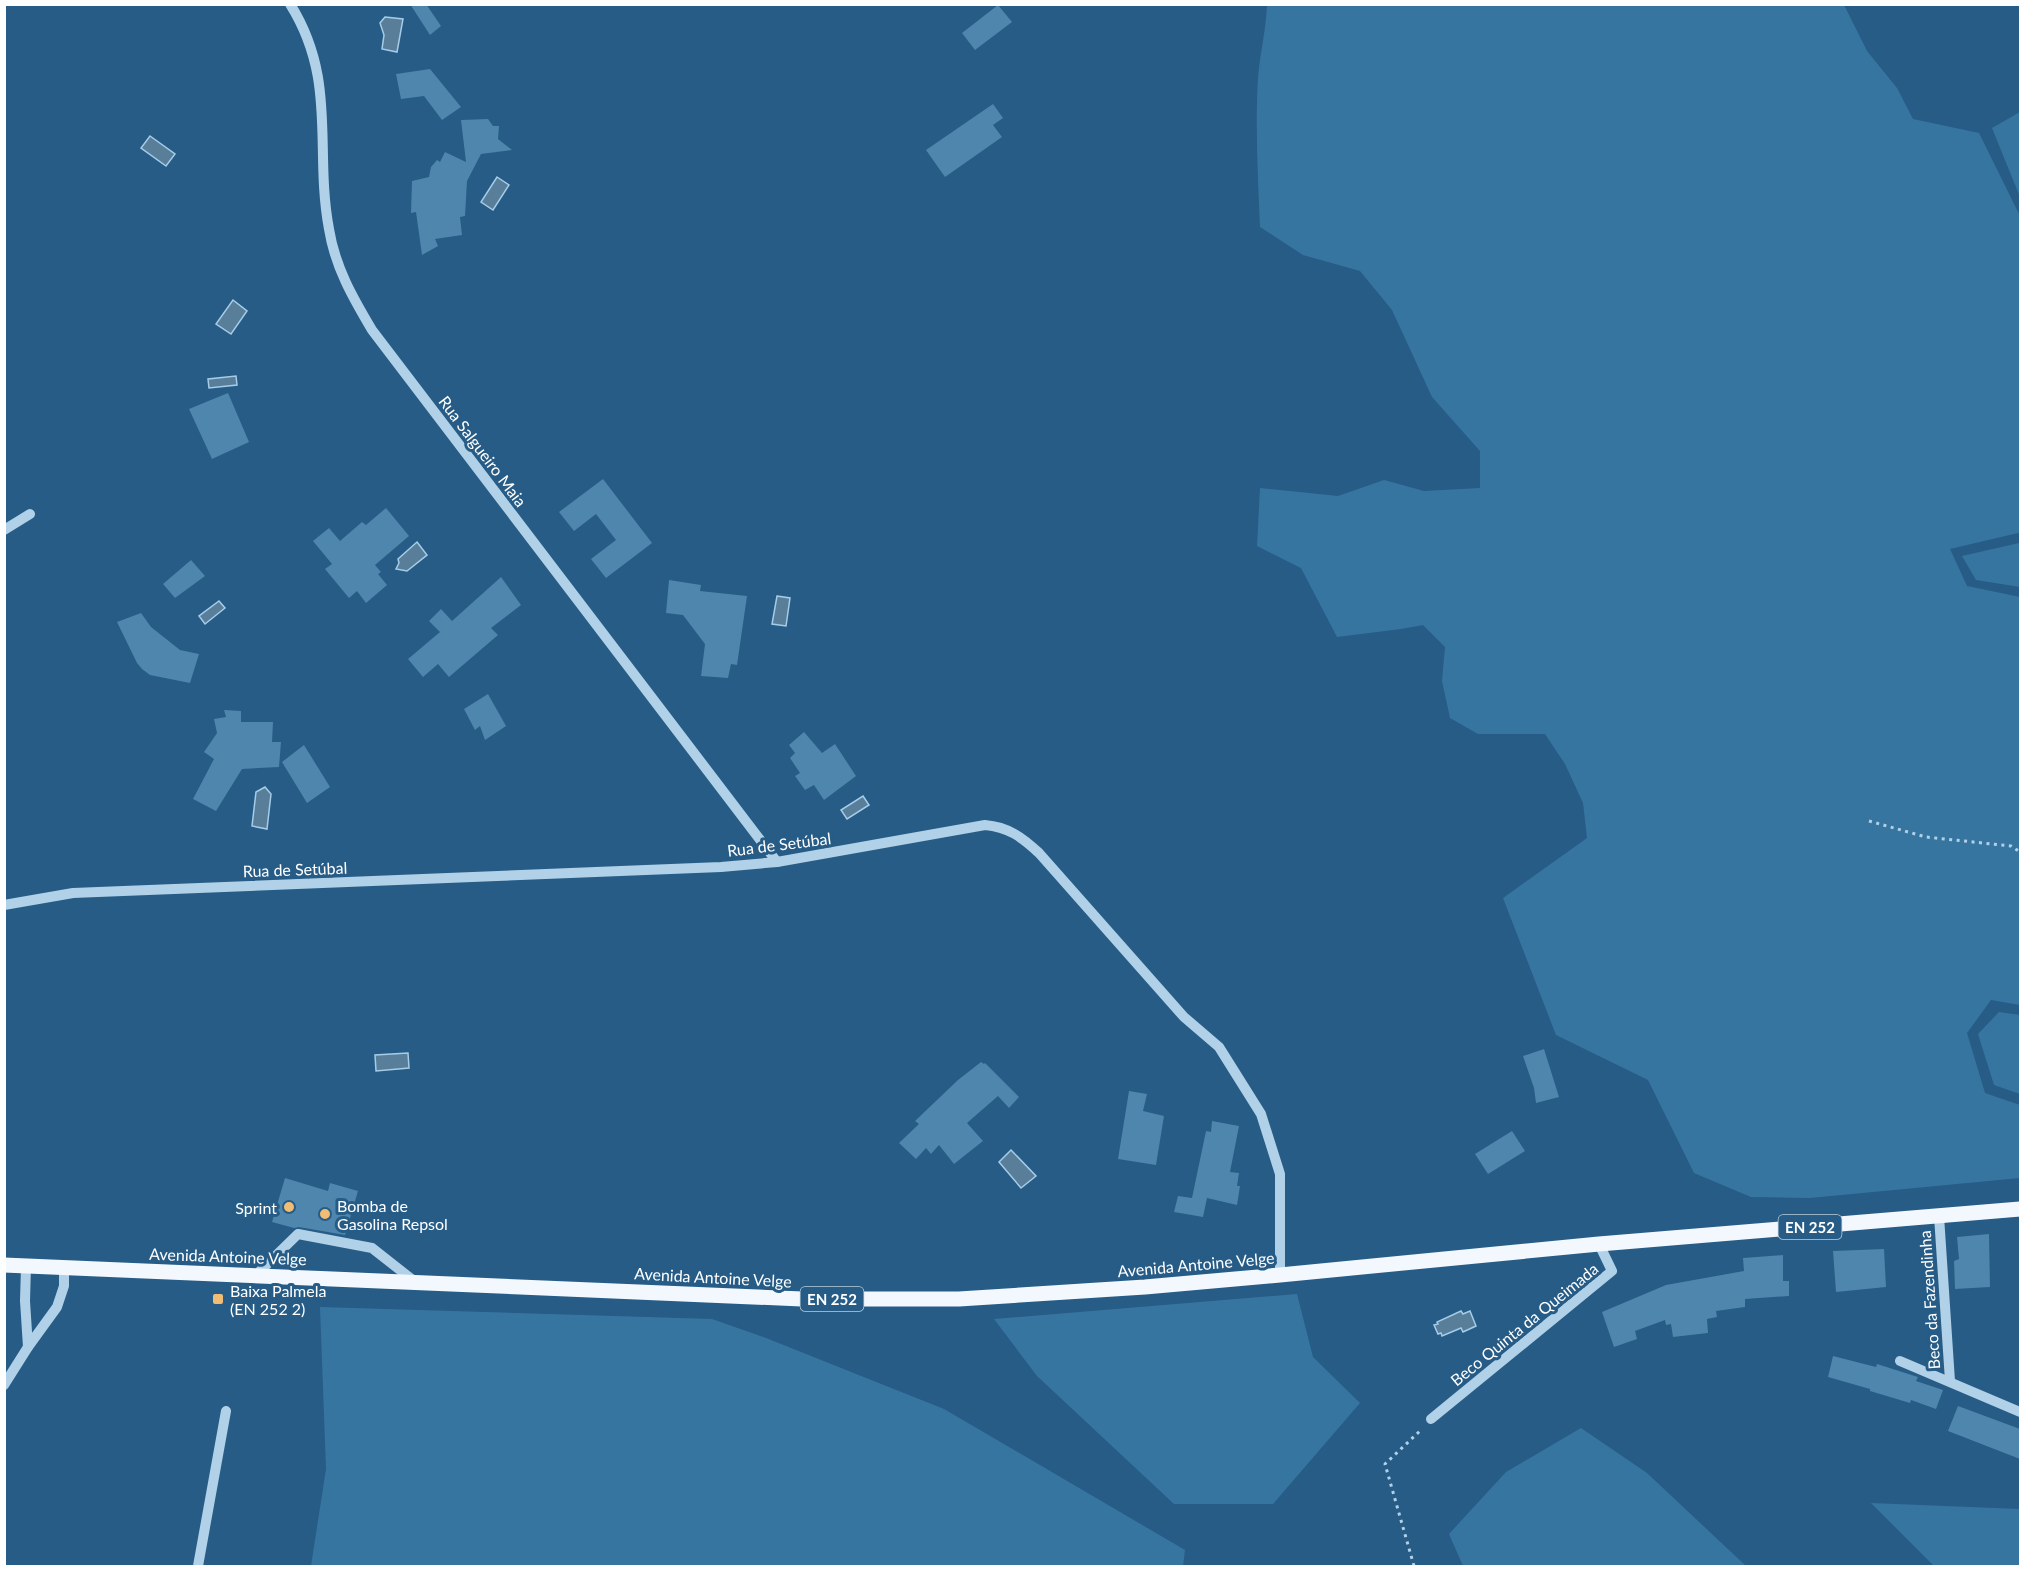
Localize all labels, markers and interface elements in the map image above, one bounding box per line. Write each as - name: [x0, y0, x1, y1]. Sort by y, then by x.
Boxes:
- street label: Rua Salgueiro Maia: [435, 392, 531, 510]
- street label: Rua de Setúbal: [726, 828, 832, 860]
- street label: Rua de Setúbal: [242, 858, 348, 880]
- place label: Bomba de Gasolina Repsol: [337, 1196, 448, 1233]
- place label: Sprint: [235, 1198, 277, 1217]
- marker: Sprint: [282, 1200, 296, 1214]
- marker: Bomba de Gasolina Repsol: [318, 1207, 332, 1221]
- road number: EN 252: [1778, 1215, 1842, 1239]
- street label: Beco da Fazendinha: [1915, 1230, 1943, 1370]
- street label: Avenida Antoine Velge: [149, 1244, 307, 1268]
- street label: Avenida Antoine Velge: [1117, 1248, 1275, 1280]
- street label: Beco Quinta da Queimada: [1446, 1259, 1602, 1389]
- street label: Avenida Antoine Velge: [634, 1263, 792, 1291]
- place label: Baixa Palmela (EN 252 2): [230, 1281, 326, 1318]
- road number: EN 252: [800, 1287, 864, 1311]
- marker: Baixa Palmela (EN 252 2): [211, 1292, 225, 1306]

